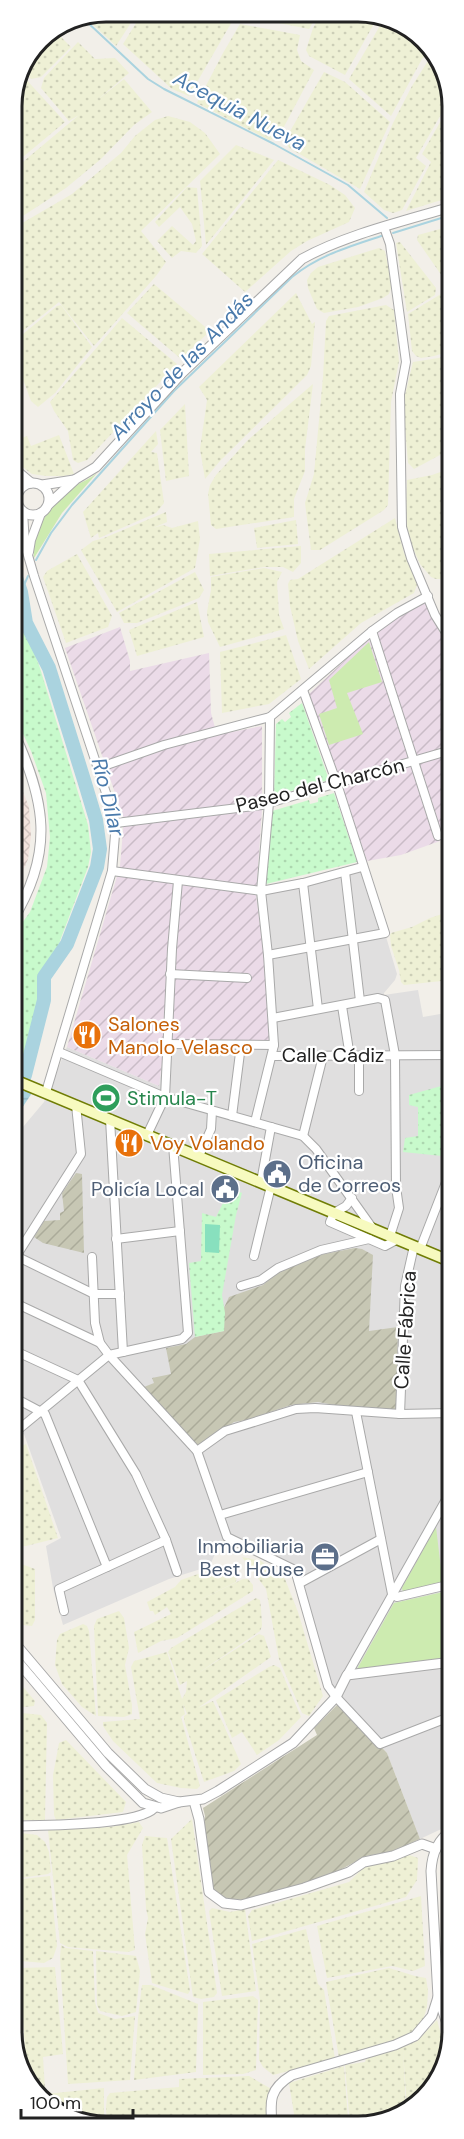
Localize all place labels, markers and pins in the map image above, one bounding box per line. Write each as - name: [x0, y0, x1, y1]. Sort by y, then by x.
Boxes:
- place label: Salones Manolo Velasco: [108, 1011, 253, 1060]
- restaurant icon: Salones Manolo Velasco: [71, 1019, 103, 1051]
- sports icon: Stimula-T: [90, 1082, 122, 1114]
- place label: Stimula-T: [127, 1085, 217, 1111]
- restaurant icon: Voy Volando: [113, 1127, 145, 1159]
- place label: Voy Volando: [150, 1130, 265, 1156]
- place label: Oficina de Correos: [298, 1149, 401, 1198]
- public building icon: Oficina de Correos: [261, 1158, 293, 1190]
- public building icon: Policía Local: [209, 1173, 241, 1205]
- place label: Policía Local: [91, 1176, 204, 1202]
- place label: Inmobiliaria Best House: [198, 1533, 304, 1582]
- office icon: Inmobiliaria Best House: [309, 1541, 341, 1573]

